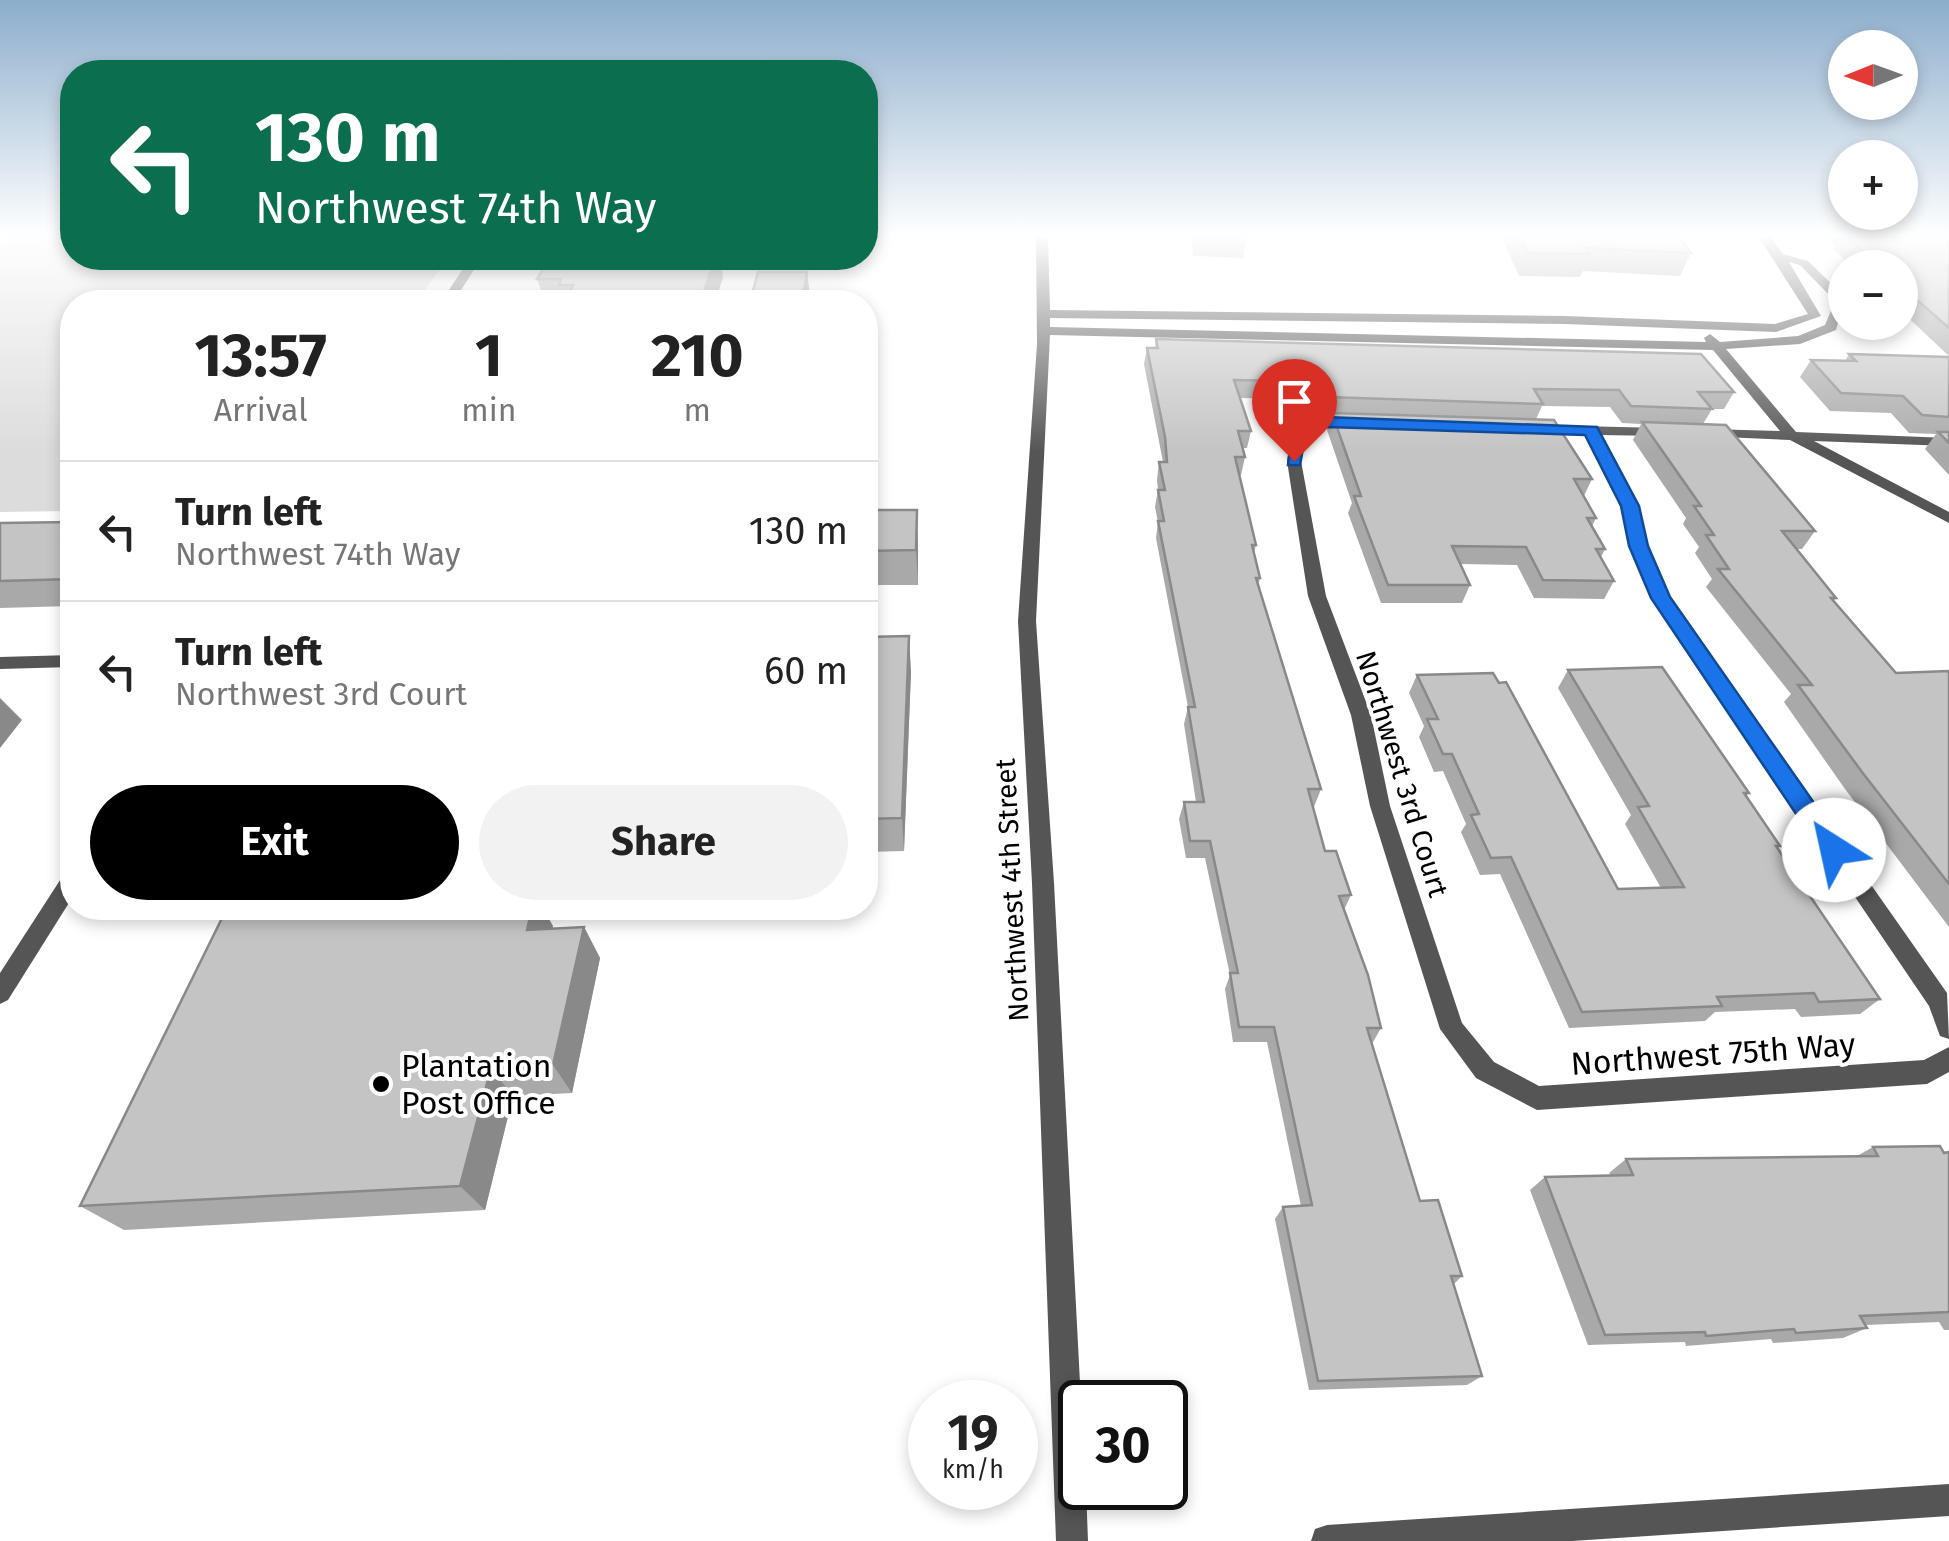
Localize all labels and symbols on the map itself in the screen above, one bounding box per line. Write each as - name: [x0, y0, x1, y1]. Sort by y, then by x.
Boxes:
- north arrow: [1828, 30, 1918, 120]
- pin: [1252, 359, 1337, 462]
- street label: Northwest 3rd Court: [1349, 647, 1455, 902]
- street label: Northwest 4th Street: [989, 757, 1035, 1022]
- position arrow: [1782, 798, 1886, 902]
- street label: Northwest 75th Way: [1570, 1025, 1857, 1083]
- place label: Plantation Post Office: [401, 1047, 556, 1122]
- marker: Plantation Post Office: [370, 1073, 392, 1095]
- speed limit sign: 30: [1058, 1380, 1188, 1510]

